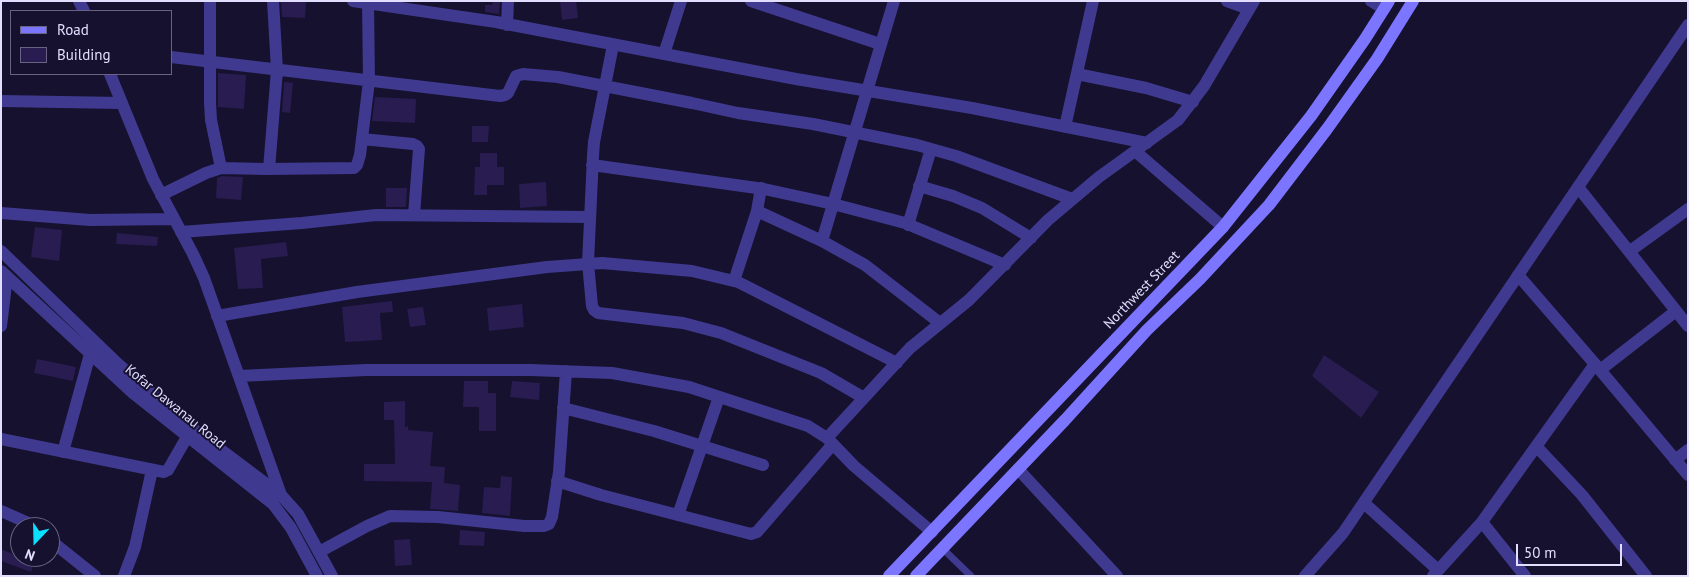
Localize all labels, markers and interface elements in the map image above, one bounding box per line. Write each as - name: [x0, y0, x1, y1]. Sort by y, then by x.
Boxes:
- legend: [10, 10, 172, 75]
- text: Road: [57, 20, 89, 39]
- text: Building: [57, 45, 111, 64]
- street label: Northwest Street: [1101, 248, 1183, 332]
- street label: Kofar Dawanau Road: [122, 361, 228, 453]
- north arrow: [10, 517, 60, 567]
- scale bar: [1519, 534, 1625, 566]
- text: 50 m: [1524, 543, 1557, 562]
- text: N: [22, 545, 38, 565]

